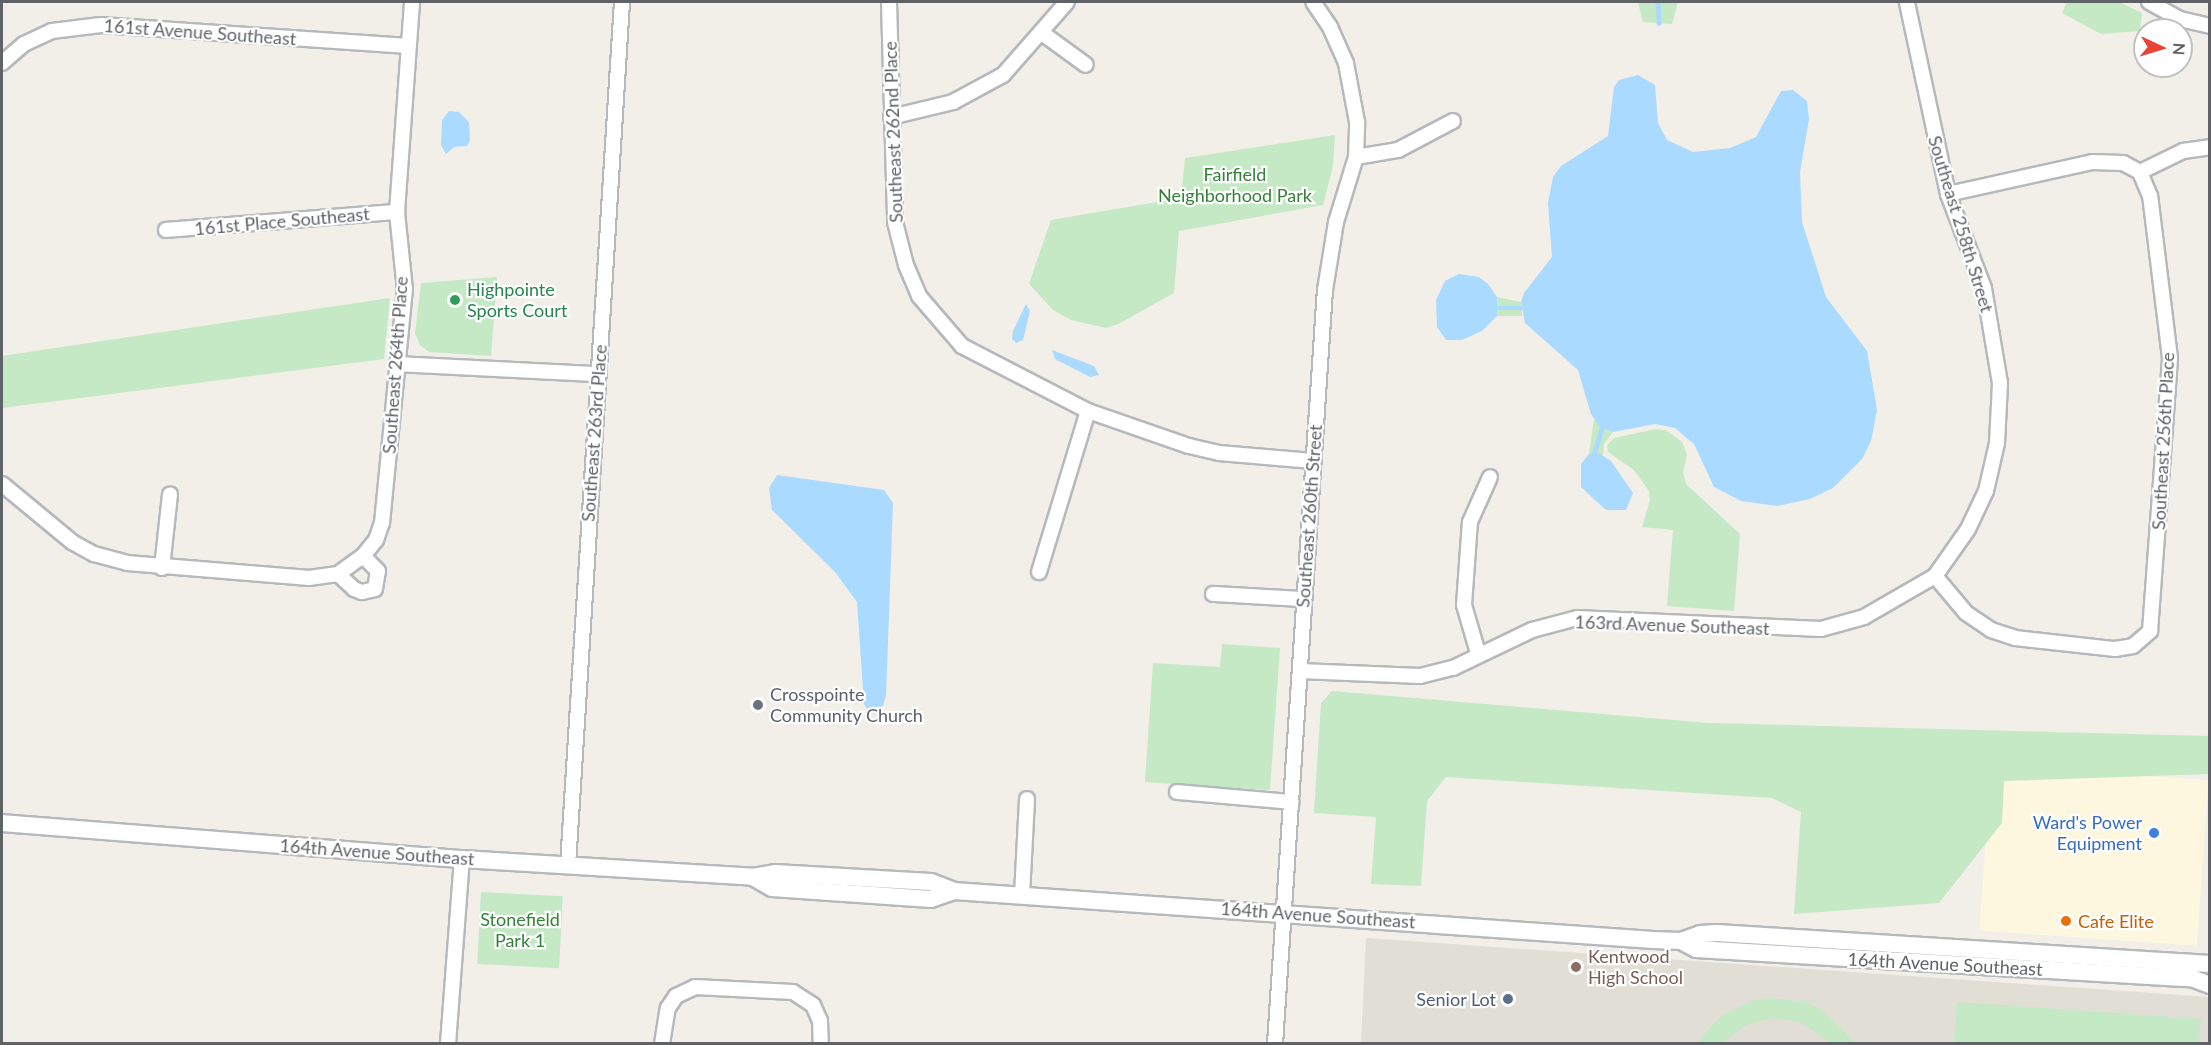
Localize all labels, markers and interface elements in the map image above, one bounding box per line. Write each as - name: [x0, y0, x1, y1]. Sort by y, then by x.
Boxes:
- street label: 161st Avenue Southeast: [103, 14, 297, 50]
- north arrow: [2133, 18, 2193, 78]
- street label: Southeast 262nd Place: [879, 41, 907, 223]
- text: N: [2170, 42, 2189, 56]
- street label: Southeast 258th Street: [1924, 133, 1998, 315]
- park label: Fairfield Neighborhood Park: [1158, 164, 1312, 207]
- street label: 161st Place Southeast: [193, 203, 371, 239]
- street label: Southeast 264th Place: [378, 275, 412, 455]
- place label: Highpointe Sports Court: [467, 279, 567, 322]
- marker: Highpointe Sports Court: [448, 293, 462, 307]
- street label: Southeast 263rd Place: [577, 344, 611, 522]
- street label: Southeast 256th Place: [2148, 352, 2178, 530]
- street label: Southeast 260th Street: [1292, 424, 1326, 608]
- street label: 163rd Avenue Southeast: [1574, 611, 1770, 639]
- place label: Crosspointe Community Church: [770, 684, 923, 726]
- marker: Crosspointe Community Church: [751, 698, 765, 712]
- place label: Ward's Power Equipment: [2033, 812, 2142, 854]
- marker: Ward's Power Equipment: [2147, 826, 2161, 840]
- street label: 164th Avenue Southeast: [279, 834, 475, 870]
- street label: 164th Avenue Southeast: [1220, 897, 1416, 933]
- park label: Stonefield Park 1: [480, 909, 560, 952]
- place label: Cafe Elite: [2078, 910, 2154, 932]
- marker: Cafe Elite: [2059, 914, 2073, 928]
- place label: Kentwood High School: [1588, 946, 1683, 988]
- street label: 164th Avenue Southeast: [1847, 948, 2043, 980]
- marker: Kentwood High School: [1569, 960, 1583, 974]
- place label: Senior Lot: [1416, 988, 1496, 1010]
- marker: Senior Lot: [1501, 992, 1515, 1006]

